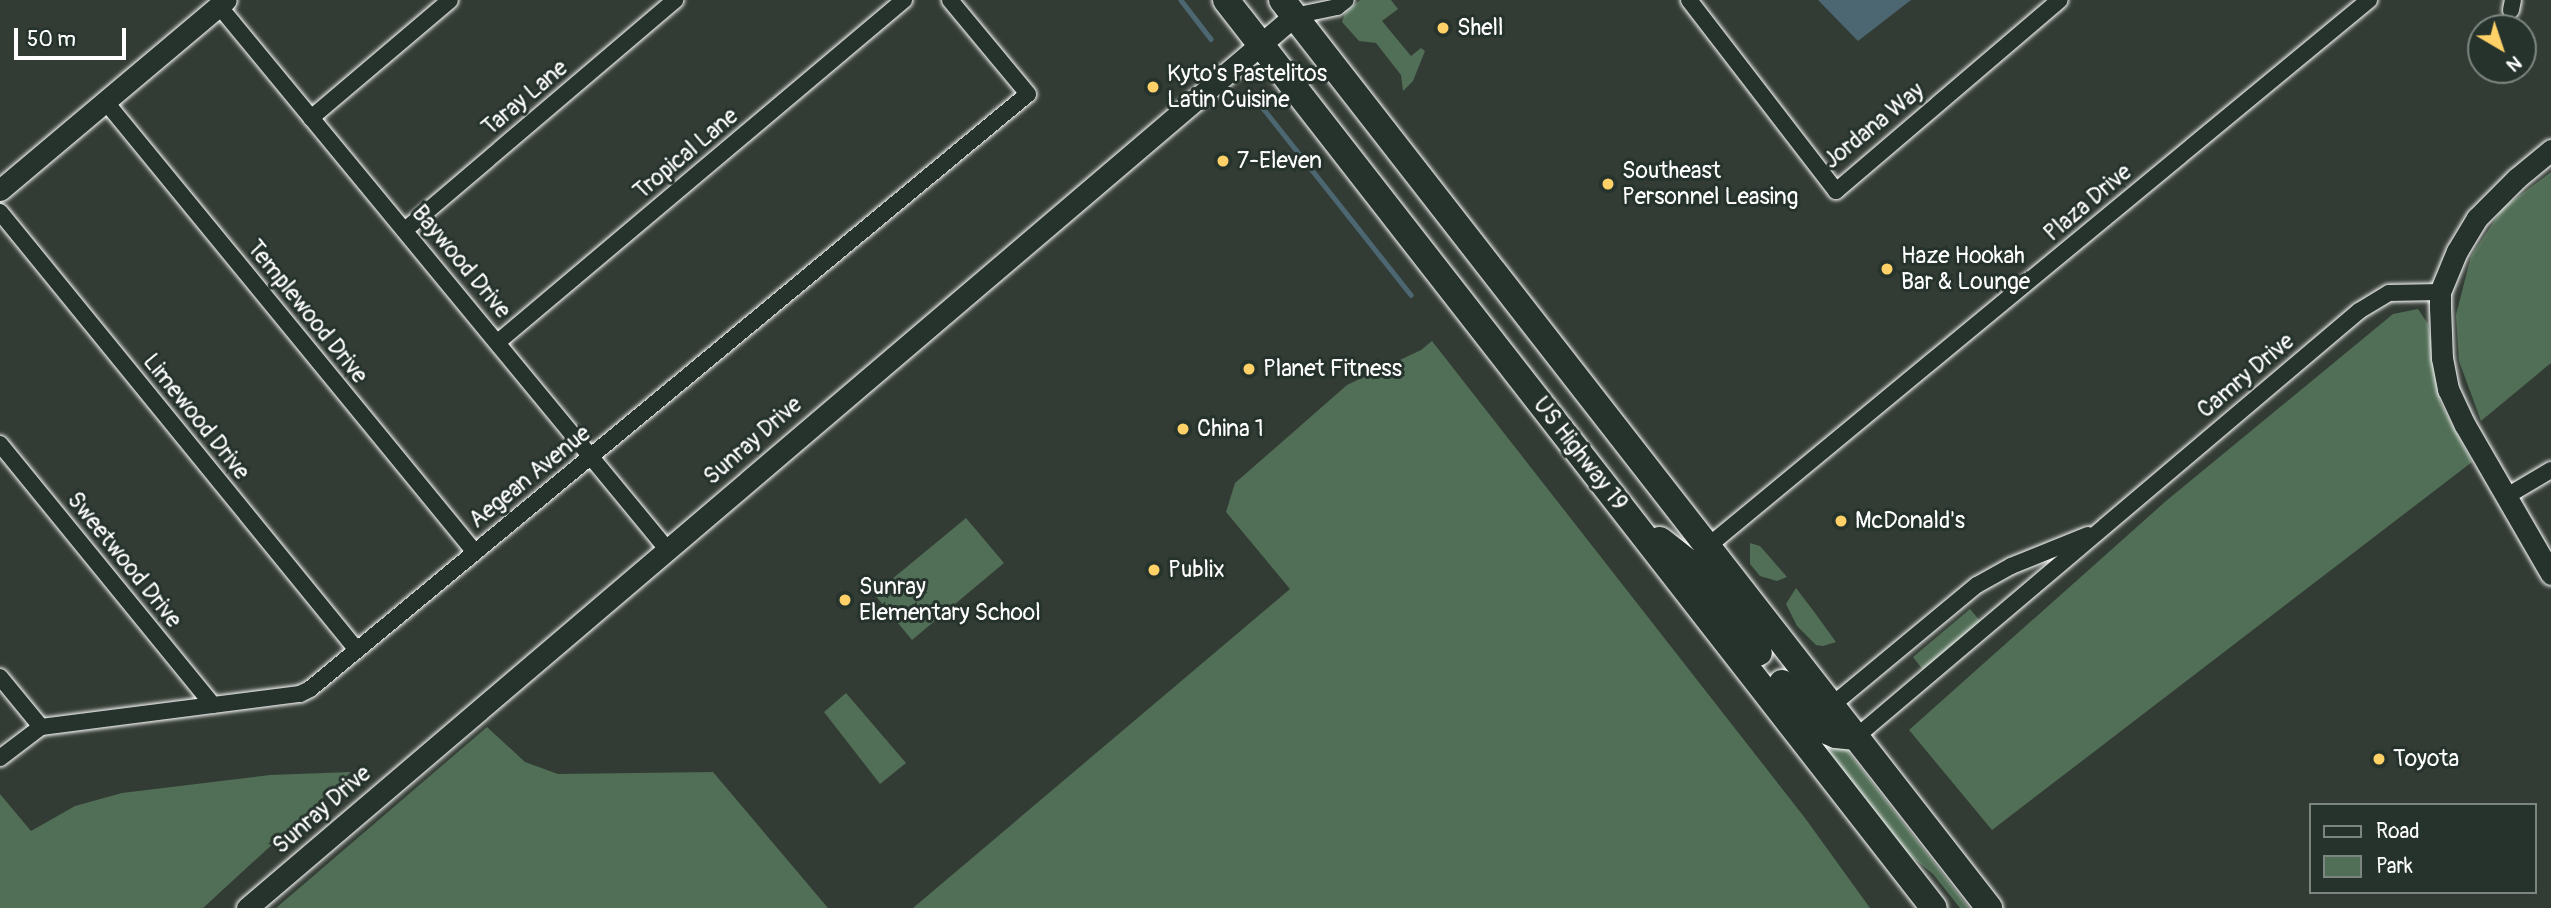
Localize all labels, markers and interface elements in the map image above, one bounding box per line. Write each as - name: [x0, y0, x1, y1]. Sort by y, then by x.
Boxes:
- scale bar: [18, 14, 130, 58]
- place label: Shell: [1457, 14, 1503, 42]
- north arrow: [2467, 14, 2537, 84]
- marker: Shell: [1435, 20, 1451, 36]
- text: 50 m: [27, 26, 76, 53]
- text: N: [2501, 50, 2527, 77]
- street label: Taray Lane: [477, 54, 573, 142]
- place label: Kyto's Pastelitos Latin Cuisine: [1167, 60, 1327, 114]
- street label: Jordana Way: [1818, 77, 1930, 175]
- marker: Kyto's Pastelitos Latin Cuisine: [1145, 79, 1161, 95]
- street label: Tropical Lane: [628, 102, 744, 206]
- place label: 7-Eleven: [1237, 147, 1322, 175]
- marker: 7-Eleven: [1215, 153, 1231, 169]
- place label: Southeast Personnel Leasing: [1622, 157, 1798, 211]
- street label: Plaza Drive: [2039, 158, 2137, 248]
- marker: Southeast Personnel Leasing: [1600, 176, 1616, 192]
- street label: Baywood Drive: [406, 200, 516, 324]
- street label: Templewood Drive: [241, 235, 373, 389]
- place label: Haze Hookah Bar & Lounge: [1901, 242, 2030, 296]
- marker: Haze Hookah Bar & Lounge: [1879, 261, 1895, 277]
- street label: Camry Drive: [2192, 328, 2300, 424]
- street label: Limewood Drive: [137, 349, 255, 485]
- place label: Planet Fitness: [1263, 355, 1402, 383]
- marker: Planet Fitness: [1241, 361, 1257, 377]
- street label: Sunray Drive: [698, 391, 808, 491]
- street label: US Highway 19: [1527, 392, 1633, 516]
- place label: China 1: [1197, 415, 1264, 443]
- street label: Aegean Avenue: [464, 420, 596, 534]
- marker: China 1: [1175, 421, 1191, 437]
- street label: Sweetwood Drive: [61, 487, 187, 633]
- place label: McDonald's: [1855, 507, 1965, 535]
- marker: McDonald's: [1833, 513, 1849, 529]
- place label: Publix: [1168, 556, 1225, 584]
- marker: Publix: [1146, 562, 1162, 578]
- place label: Sunray Elementary School: [859, 573, 1041, 627]
- marker: Sunray Elementary School: [837, 592, 853, 608]
- place label: Toyota: [2393, 745, 2459, 773]
- marker: Toyota: [2371, 751, 2387, 767]
- street label: Sunray Drive: [267, 760, 377, 860]
- legend: [2310, 803, 2537, 894]
- text: Road: [2376, 818, 2420, 845]
- text: Park: [2376, 853, 2413, 880]

